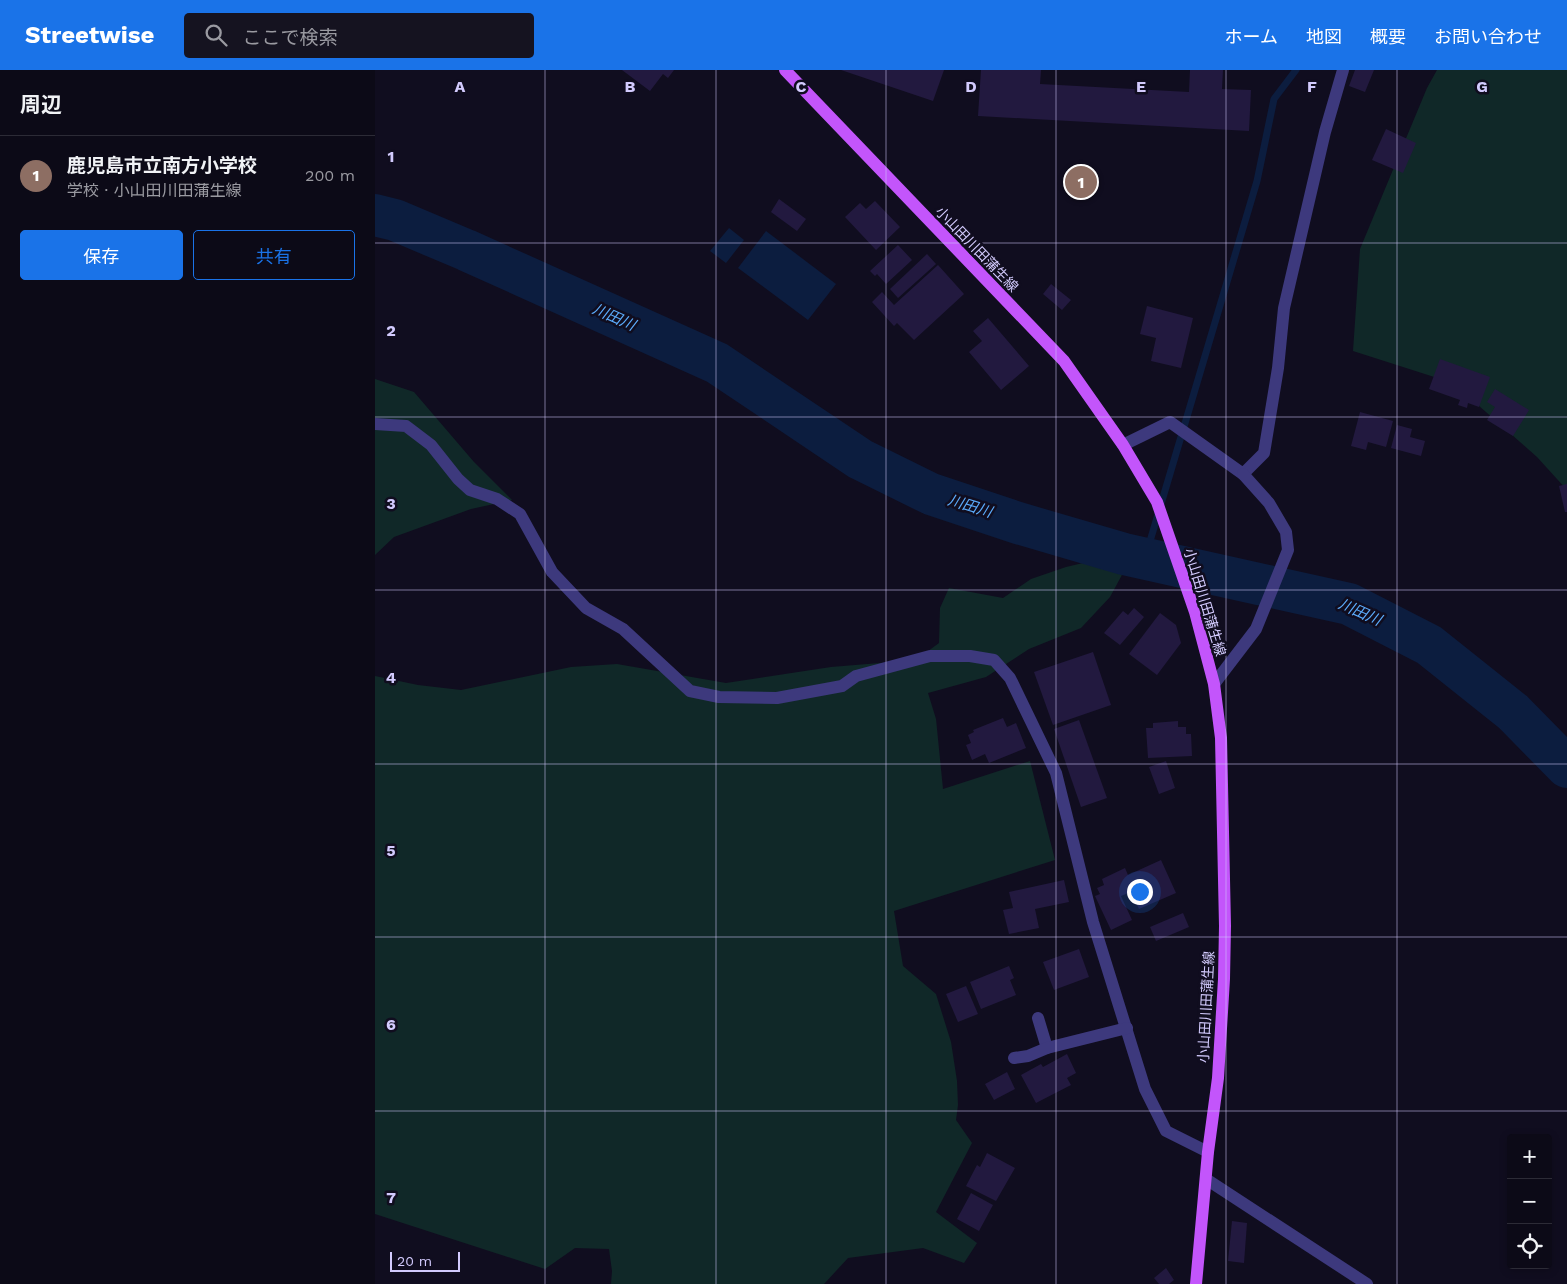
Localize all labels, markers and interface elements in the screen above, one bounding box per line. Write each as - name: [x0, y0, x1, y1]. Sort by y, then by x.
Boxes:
- search box: [184, 13, 534, 58]
- text: Streetwise: [25, 21, 154, 49]
- icon: search: [202, 21, 230, 49]
- text: ここで検索: [242, 26, 338, 49]
- text: ホーム: [1225, 26, 1278, 47]
- text: 地図: [1306, 26, 1342, 47]
- text: 概要: [1370, 26, 1406, 47]
- text: お問い合わせ: [1434, 26, 1542, 47]
- text: A: [455, 77, 466, 96]
- text: B: [625, 77, 636, 96]
- text: C: [796, 77, 807, 96]
- text: D: [965, 77, 977, 96]
- text: E: [1136, 77, 1146, 96]
- text: F: [1307, 77, 1317, 96]
- text: G: [1476, 77, 1488, 96]
- text: 周辺: [20, 92, 62, 117]
- text: 1: [388, 147, 394, 166]
- text: 鹿児島市立南方小学校: [67, 154, 257, 177]
- pin: 1: [1065, 163, 1097, 201]
- text: 1: [33, 166, 39, 185]
- text: 200 m: [305, 166, 355, 185]
- text: 学校 · 小山田川田蒲生線: [67, 181, 242, 200]
- street label: 小山田川田蒲生線: [932, 203, 1022, 295]
- button: 保存: [20, 230, 183, 280]
- button: 共有: [193, 230, 355, 280]
- water label: 川田川: [590, 300, 640, 335]
- text: 2: [386, 321, 396, 340]
- water label: 川田川: [946, 491, 996, 522]
- text: 3: [386, 494, 396, 513]
- street label: 小山田川田蒲生線: [1181, 546, 1229, 658]
- water label: 川田川: [1336, 595, 1386, 630]
- text: 4: [386, 668, 396, 687]
- text: 5: [386, 841, 396, 860]
- your location: [1127, 879, 1153, 905]
- street label: 小山田川田蒲生線: [1195, 951, 1217, 1063]
- text: 6: [386, 1015, 396, 1034]
- map controls: [1507, 1134, 1552, 1269]
- button: +: [1507, 1134, 1552, 1179]
- button: −: [1507, 1179, 1552, 1224]
- text: 7: [386, 1188, 396, 1207]
- button: locate: [1507, 1224, 1552, 1269]
- scale bar: [390, 1249, 460, 1272]
- text: 20 m: [397, 1253, 432, 1269]

